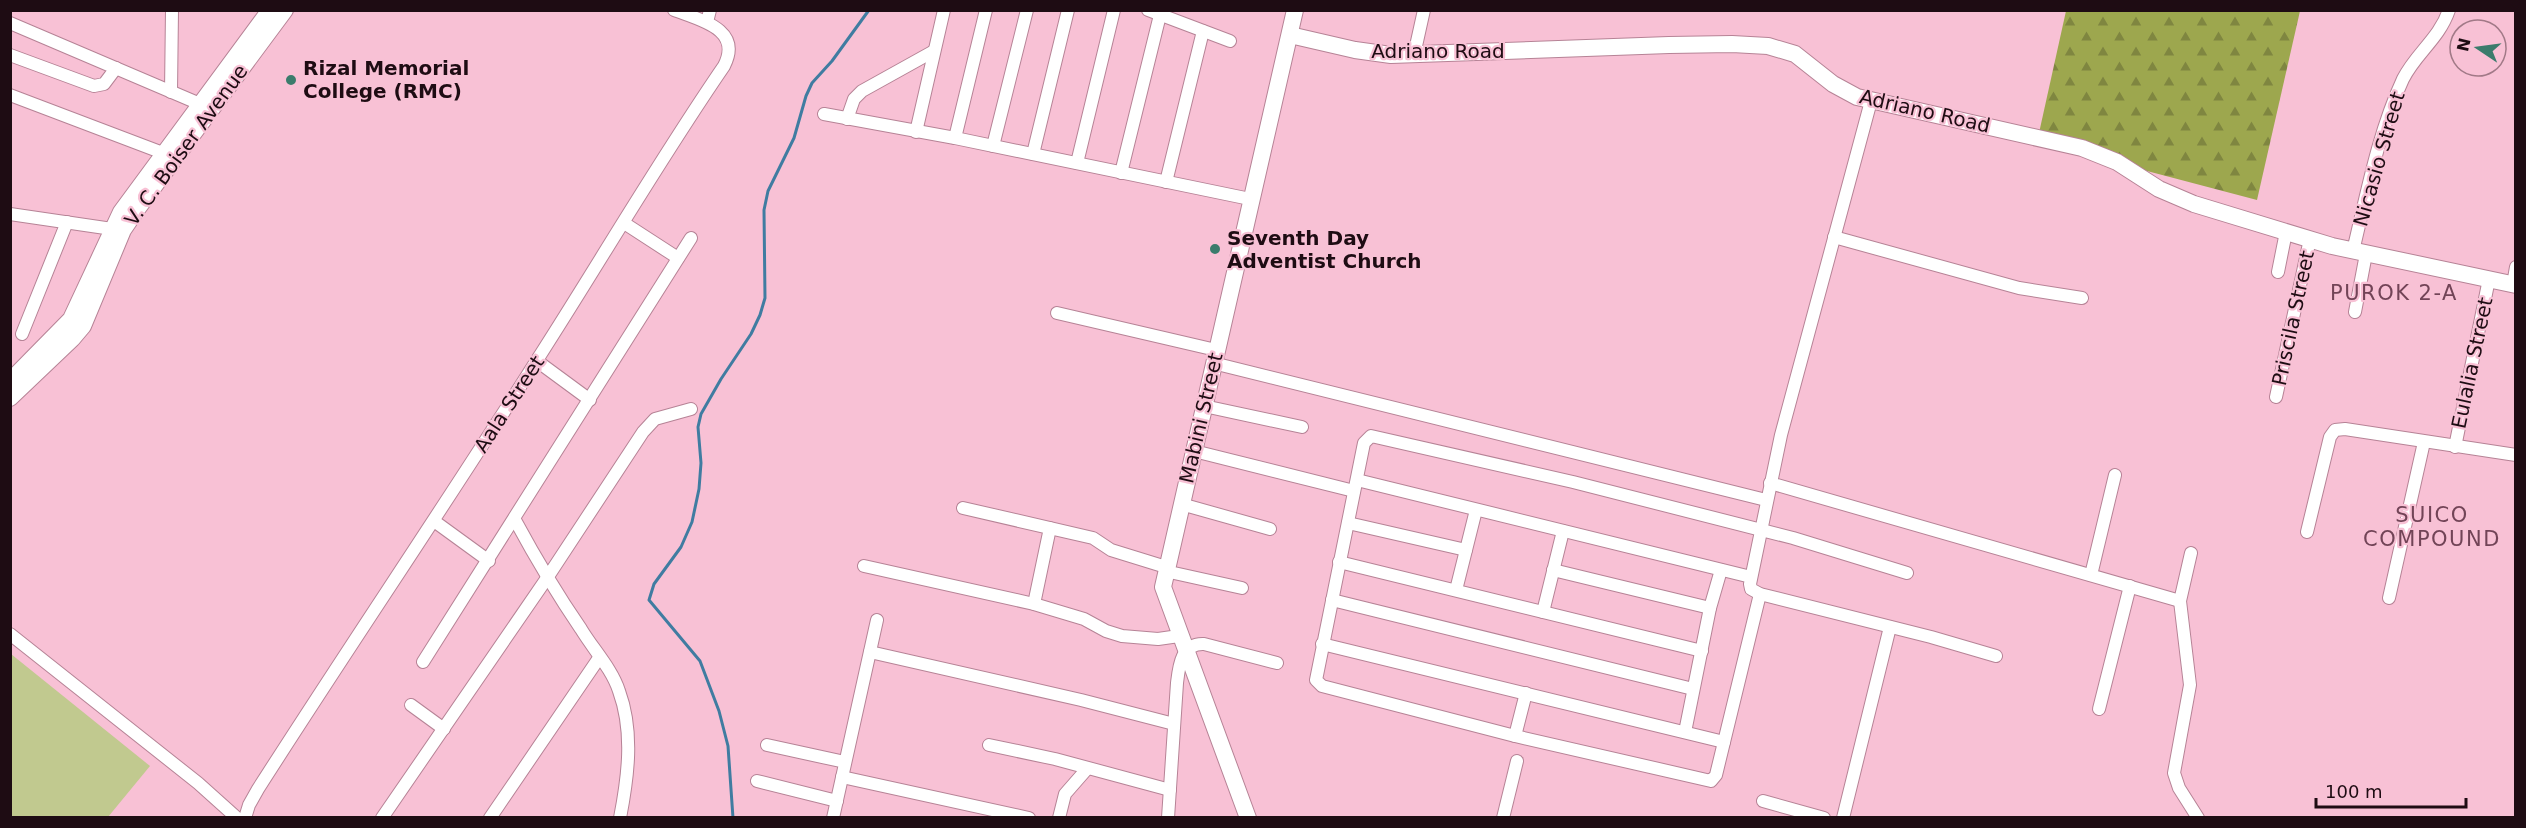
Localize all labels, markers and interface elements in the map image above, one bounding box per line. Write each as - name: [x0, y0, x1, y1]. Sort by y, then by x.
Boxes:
- north arrow: [2448, 18, 2508, 78]
- text: N: [2453, 36, 2475, 53]
- street label: Adriano Road: [1371, 39, 1505, 63]
- place label: Rizal Memorial College (RMC): [303, 56, 469, 103]
- street label: V. C. Boiser Avenue: [119, 60, 253, 230]
- marker: Rizal Memorial College (RMC): [284, 73, 298, 87]
- street label: Adriano Road: [1857, 84, 1993, 138]
- street label: Nicasio Street: [2348, 89, 2410, 229]
- place label: Seventh Day Adventist Church: [1227, 226, 1422, 273]
- marker: Seventh Day Adventist Church: [1208, 242, 1222, 256]
- street label: Priscila Street: [2267, 248, 2319, 388]
- district label: PUROK 2-A: [2330, 281, 2458, 305]
- street label: Eulalia Street: [2446, 295, 2498, 431]
- street label: Mabini Street: [1174, 350, 1228, 486]
- street label: Aala Street: [469, 351, 549, 457]
- district label: SUICO COMPOUND: [2363, 503, 2501, 551]
- scale bar: [2316, 771, 2466, 809]
- text: 100 m: [2325, 781, 2383, 802]

